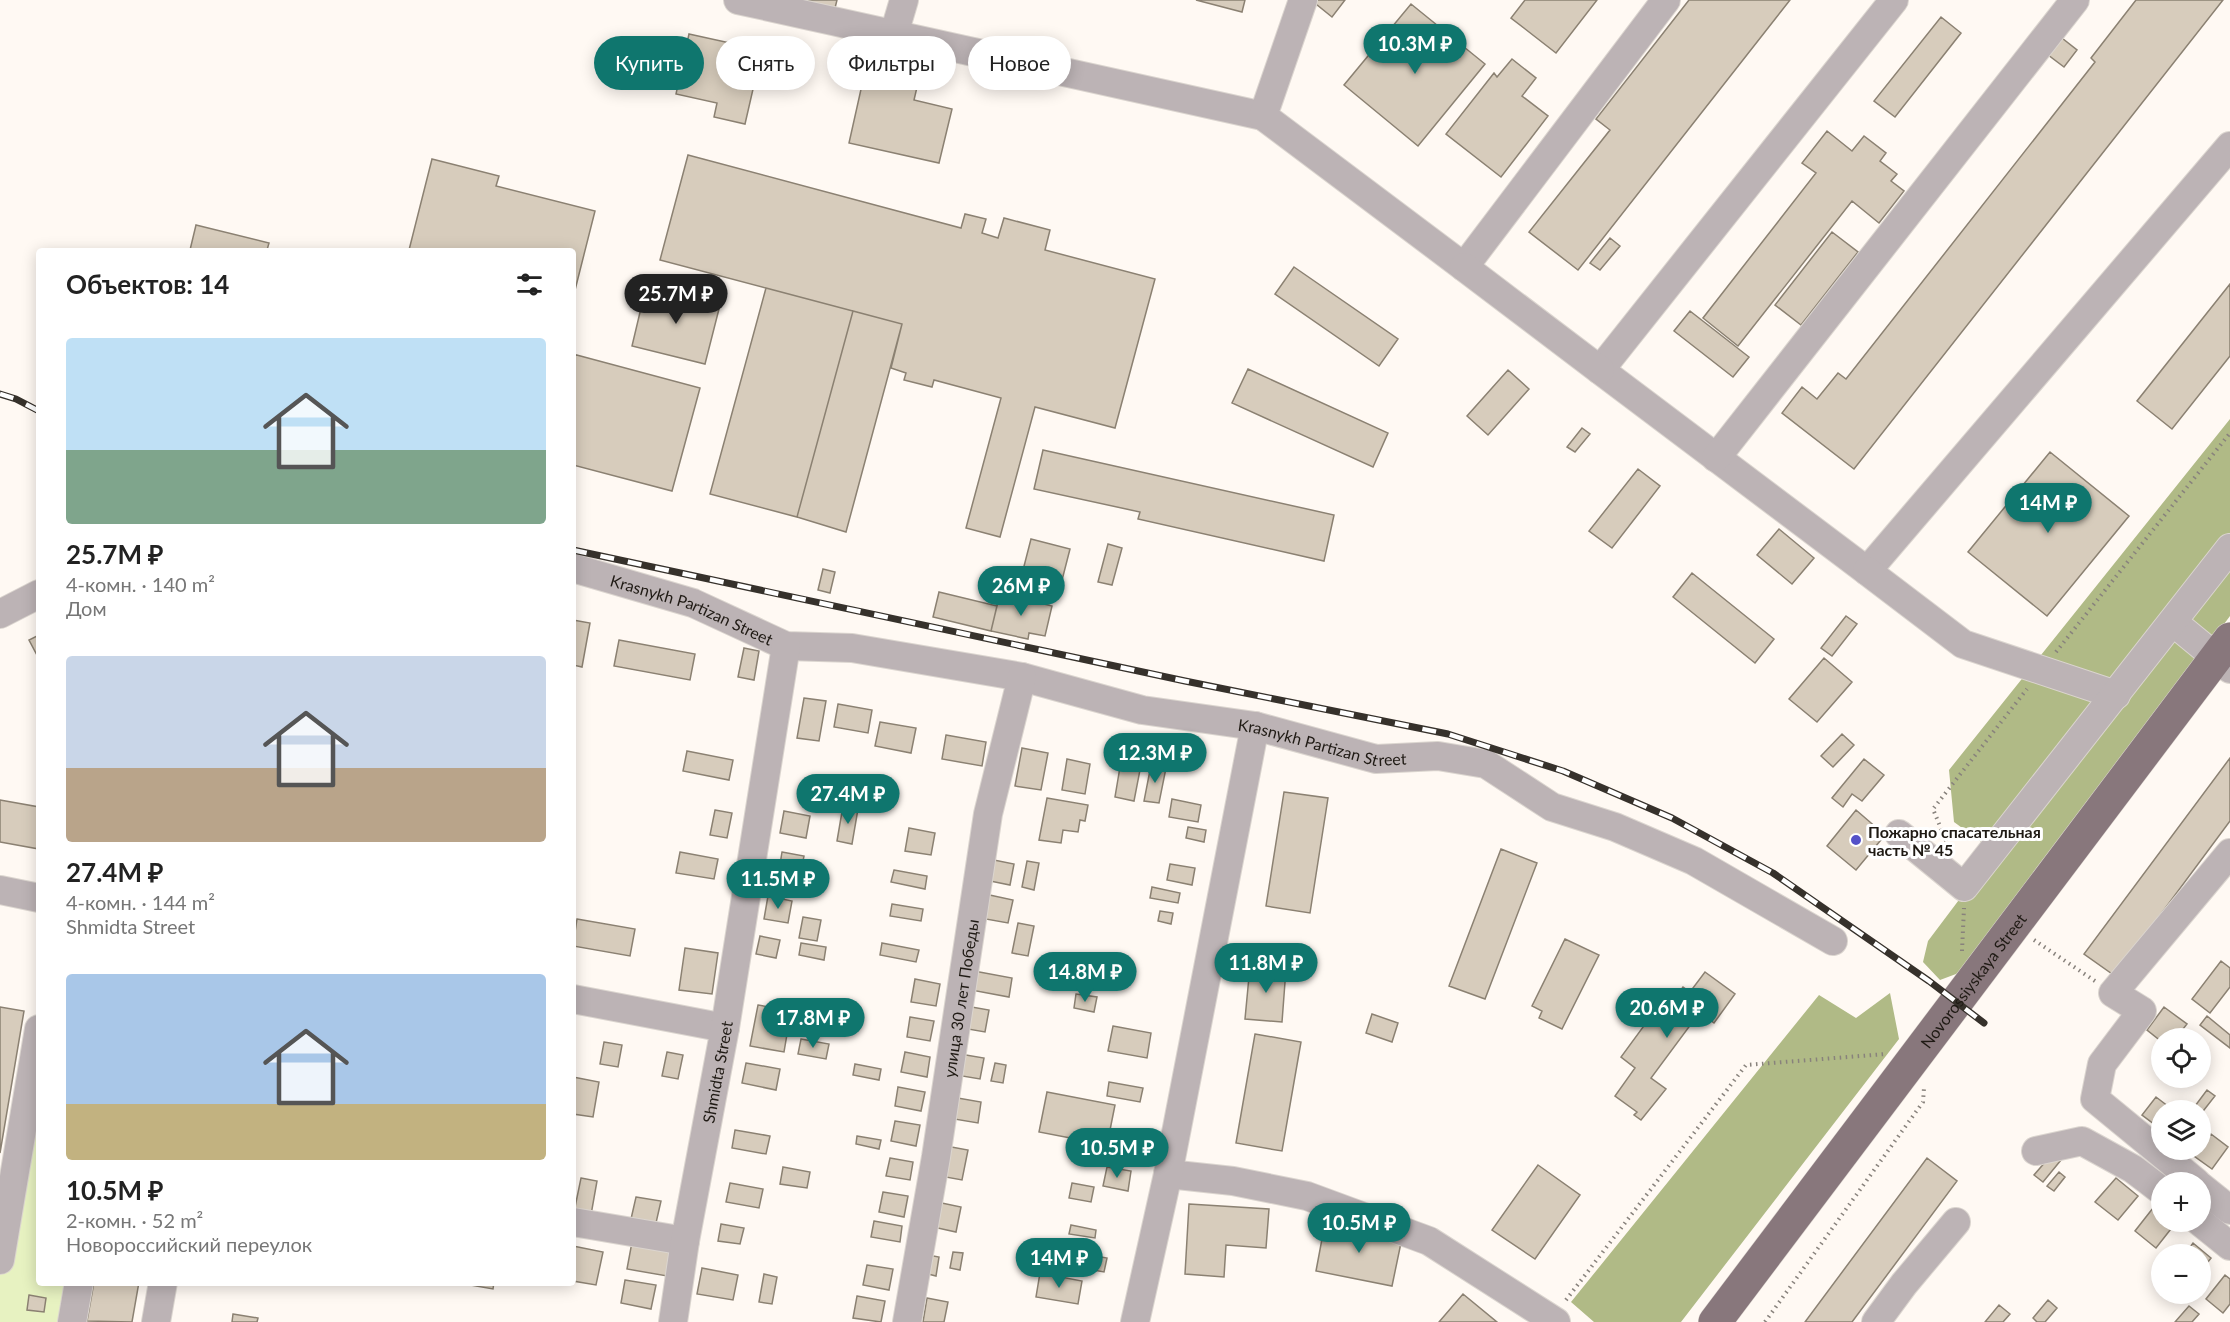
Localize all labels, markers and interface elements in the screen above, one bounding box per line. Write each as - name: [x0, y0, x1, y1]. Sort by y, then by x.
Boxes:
- pin: 10.3M ₽: [1360, 24, 1470, 75]
- text: 10.3M ₽: [1378, 31, 1452, 55]
- chip: Купить: [594, 36, 704, 90]
- chip: Снять: [716, 36, 815, 90]
- chip: Фильтры: [827, 36, 956, 90]
- chip: Новое: [968, 36, 1071, 90]
- text: Объектов: 14: [66, 268, 229, 300]
- icon: filters: [513, 268, 546, 301]
- pin: 25.7M ₽: [621, 274, 731, 325]
- text: 25.7M ₽: [639, 281, 713, 305]
- icon: home: [252, 377, 360, 485]
- pin: 14M ₽: [2006, 483, 2090, 534]
- text: 14M ₽: [2019, 490, 2077, 514]
- text: 25.7M ₽: [66, 538, 163, 570]
- pin: 26M ₽: [979, 566, 1063, 617]
- street label: Krasnykh Partizan Street: [608, 570, 777, 648]
- text: 4-комн. · 140 m²: [66, 572, 215, 596]
- text: 26M ₽: [992, 573, 1050, 597]
- text: Дом: [66, 596, 107, 620]
- icon: home: [252, 695, 360, 803]
- street label: Krasnykh Partizan Street: [1237, 714, 1407, 769]
- pin: 12.3M ₽: [1100, 733, 1210, 784]
- text: 12.3M ₽: [1118, 740, 1192, 764]
- pin: 27.4M ₽: [793, 774, 903, 825]
- text: 27.4M ₽: [811, 781, 885, 805]
- place label: Пожарно спасательная часть № 45: [1868, 822, 2041, 859]
- marker: Пожарно спасательная часть № 45: [1849, 833, 1863, 847]
- text: 27.4M ₽: [66, 856, 163, 888]
- pin: 11.5M ₽: [723, 859, 833, 910]
- text: 11.5M ₽: [741, 866, 815, 890]
- text: 4-комн. · 144 m²: [66, 890, 215, 914]
- street label: Novorossiyskaya Street: [1916, 909, 2030, 1051]
- text: Shmidta Street: [66, 914, 195, 938]
- street label: улица 30 лет Победы: [939, 918, 981, 1079]
- pin: 11.8M ₽: [1211, 943, 1321, 994]
- text: 11.8M ₽: [1229, 950, 1303, 974]
- pin: 14.8M ₽: [1030, 952, 1140, 1003]
- text: 14.8M ₽: [1048, 959, 1122, 983]
- pin: 20.6M ₽: [1612, 988, 1722, 1039]
- text: 20.6M ₽: [1630, 995, 1704, 1019]
- pin: 17.8M ₽: [758, 998, 868, 1049]
- text: 17.8M ₽: [776, 1005, 850, 1029]
- icon: home: [252, 1013, 360, 1121]
- street label: Shmidta Street: [698, 1019, 736, 1124]
- map controls: [2151, 1028, 2211, 1304]
- button: locate: [2151, 1028, 2211, 1088]
- button: layers: [2151, 1100, 2211, 1160]
- pin: 10.5M ₽: [1062, 1128, 1172, 1179]
- text: 10.5M ₽: [1080, 1135, 1154, 1159]
- button: +: [2151, 1172, 2211, 1232]
- text: 10.5M ₽: [66, 1174, 163, 1206]
- pin: 10.5M ₽: [1304, 1203, 1414, 1254]
- text: 2-комн. · 52 m²: [66, 1208, 203, 1232]
- text: 10.5M ₽: [1322, 1210, 1396, 1234]
- text: Новороссийский переулок: [66, 1232, 312, 1256]
- pin: 14M ₽: [1017, 1238, 1101, 1289]
- button: −: [2151, 1244, 2211, 1304]
- text: 14M ₽: [1030, 1245, 1088, 1269]

